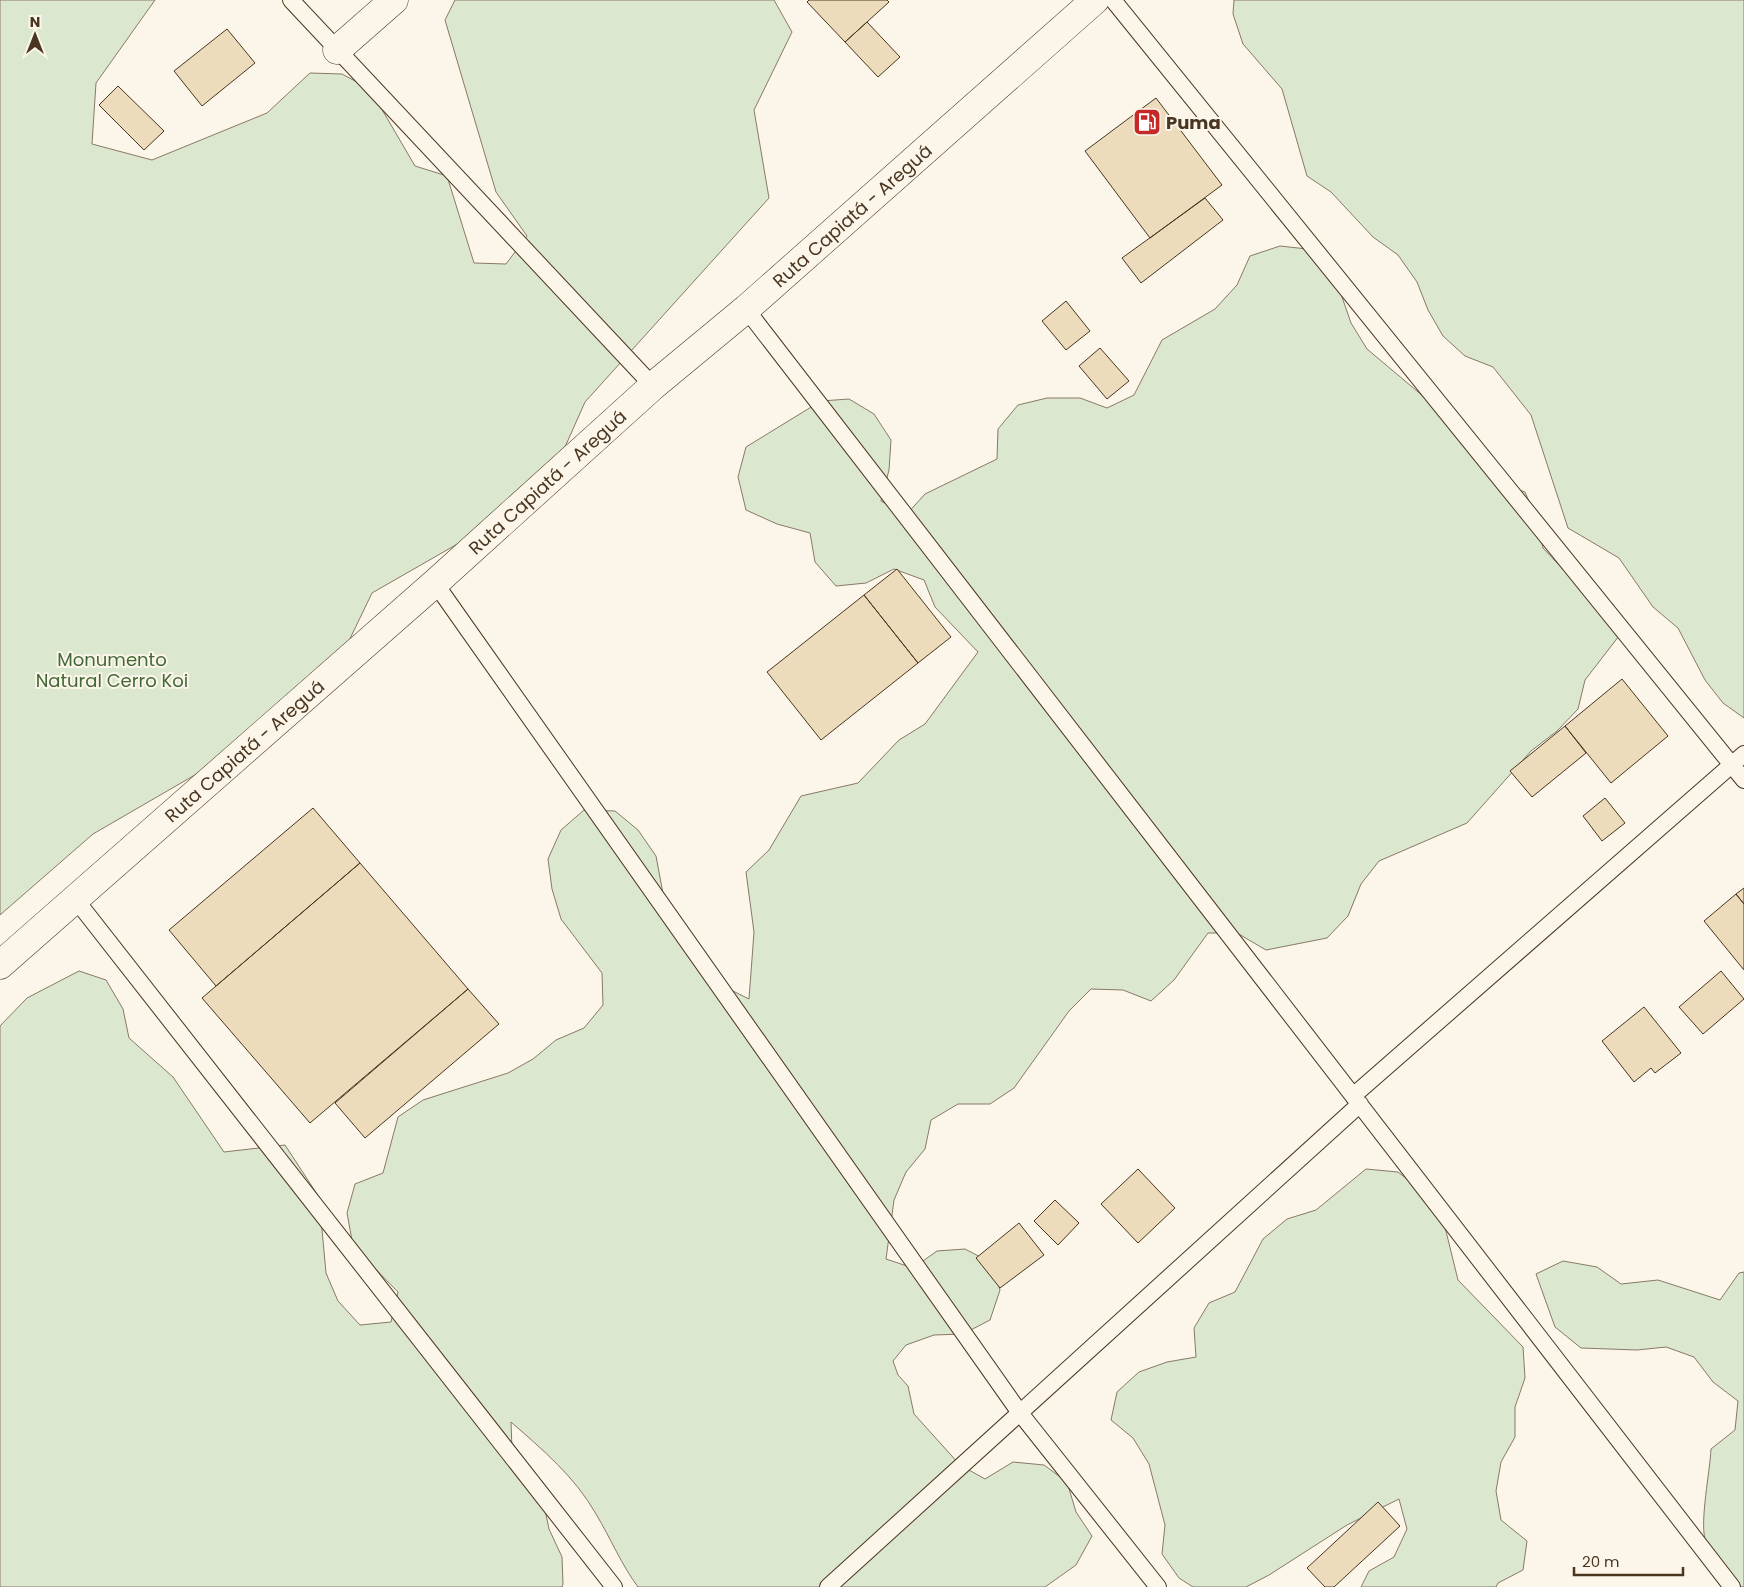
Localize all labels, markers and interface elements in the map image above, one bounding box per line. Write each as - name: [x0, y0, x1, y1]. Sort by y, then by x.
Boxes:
- north arrow: [10, 10, 60, 60]
- text: N: [30, 12, 40, 32]
- fuel station icon: Puma: [1132, 107, 1162, 137]
- place label: Puma: [1166, 110, 1221, 135]
- street label: Ruta Capiatá - Areguá: [767, 138, 937, 293]
- street label: Ruta Capiatá - Areguá: [463, 404, 632, 560]
- park label: Monumento Natural Cerro Koi: [36, 647, 188, 693]
- street label: Ruta Capiatá - Areguá: [159, 673, 330, 828]
- scale bar: [1574, 1544, 1683, 1576]
- text: 20 m: [1582, 1551, 1620, 1572]

